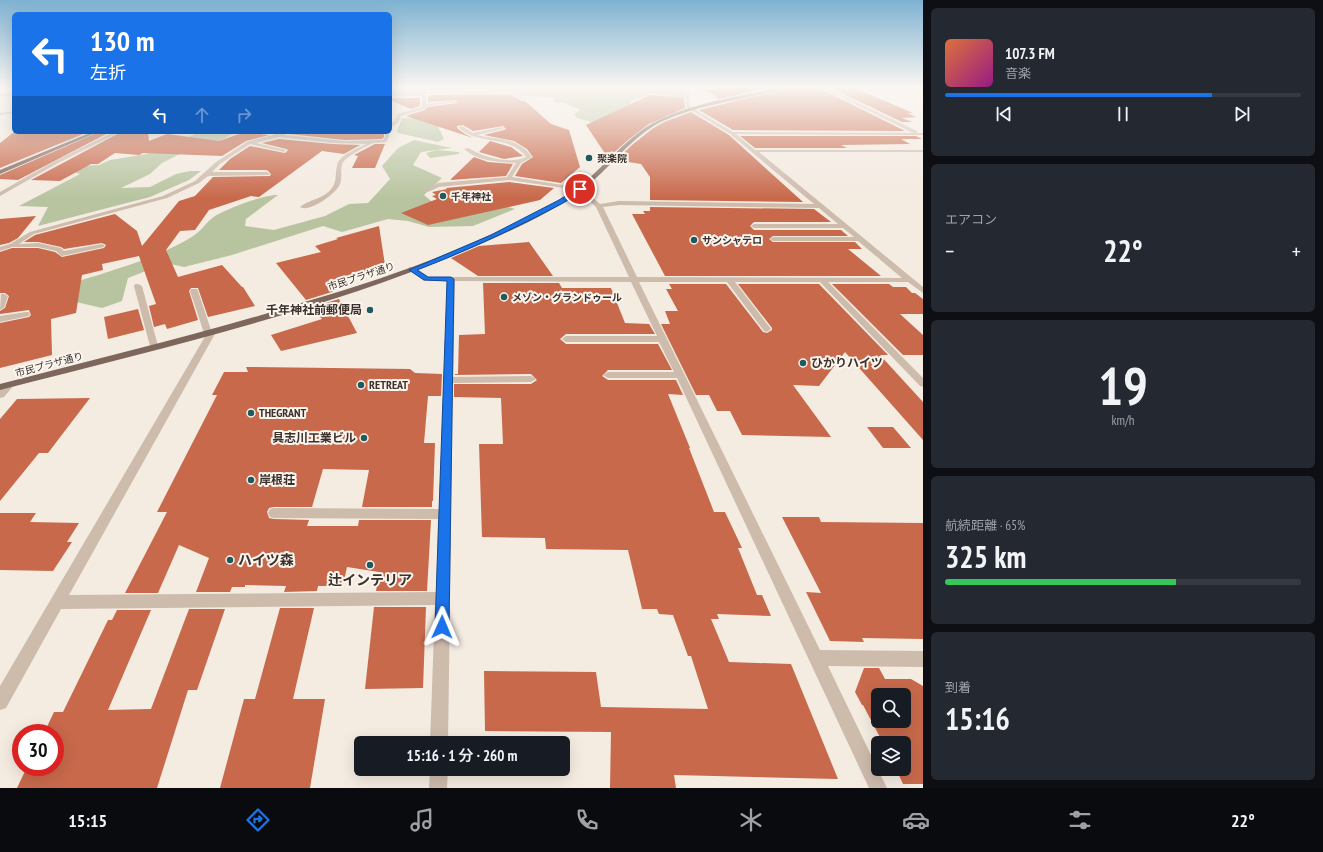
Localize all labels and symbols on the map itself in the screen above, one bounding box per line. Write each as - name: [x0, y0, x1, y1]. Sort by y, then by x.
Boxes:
- place label: 聚楽院: [597, 152, 627, 165]
- marker: 聚楽院: [584, 153, 594, 163]
- pin: [563, 172, 597, 206]
- place label: 千年神社: [451, 190, 492, 203]
- marker: 千年神社: [438, 191, 448, 201]
- place label: サンシャテロ: [702, 234, 762, 247]
- marker: サンシャテロ: [689, 235, 699, 245]
- street label: 市民プラザ通り: [326, 259, 396, 293]
- place label: メゾン・グランドゥール: [512, 291, 622, 304]
- marker: メゾン・グランドゥール: [499, 292, 509, 302]
- place label: 千年神社前郵便局: [266, 302, 362, 317]
- marker: 千年神社前郵便局: [365, 305, 375, 315]
- street label: 市民プラザ通り: [14, 349, 85, 380]
- place label: ひかりハイツ: [811, 355, 883, 370]
- marker: ひかりハイツ: [798, 358, 808, 368]
- place label: RETREAT: [369, 377, 408, 392]
- marker: RETREAT: [356, 380, 366, 390]
- place label: THEGRANT: [259, 405, 306, 420]
- marker: THEGRANT: [246, 408, 256, 418]
- place label: 具志川工業ビル: [272, 430, 356, 445]
- marker: 具志川工業ビル: [359, 433, 369, 443]
- place label: 岸根荘: [259, 472, 295, 487]
- marker: 岸根荘: [246, 475, 256, 485]
- place label: ハイツ森: [238, 551, 294, 569]
- marker: ハイツ森: [225, 555, 235, 565]
- marker: 辻インテリア: [365, 560, 375, 570]
- place label: 辻インテリア: [328, 571, 412, 589]
- position arrow: [421, 606, 463, 648]
- speed limit sign: 30: [12, 724, 64, 776]

